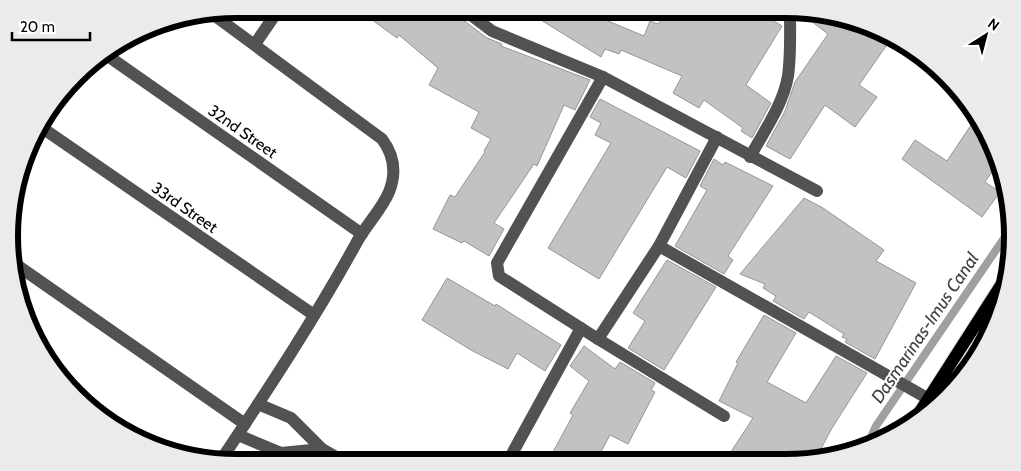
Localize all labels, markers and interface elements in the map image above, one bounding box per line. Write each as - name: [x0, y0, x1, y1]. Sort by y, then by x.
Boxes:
- scale bar: [12, 10, 90, 42]
- north arrow: [961, 10, 1011, 60]
- text: N: [984, 14, 1003, 35]
- text: 20 m: [20, 18, 55, 36]
- street label: 32nd Street: [205, 101, 281, 162]
- street label: 33rd Street: [148, 178, 222, 237]
- water label: Dasmarinas-Imus Canal: [866, 248, 984, 407]

